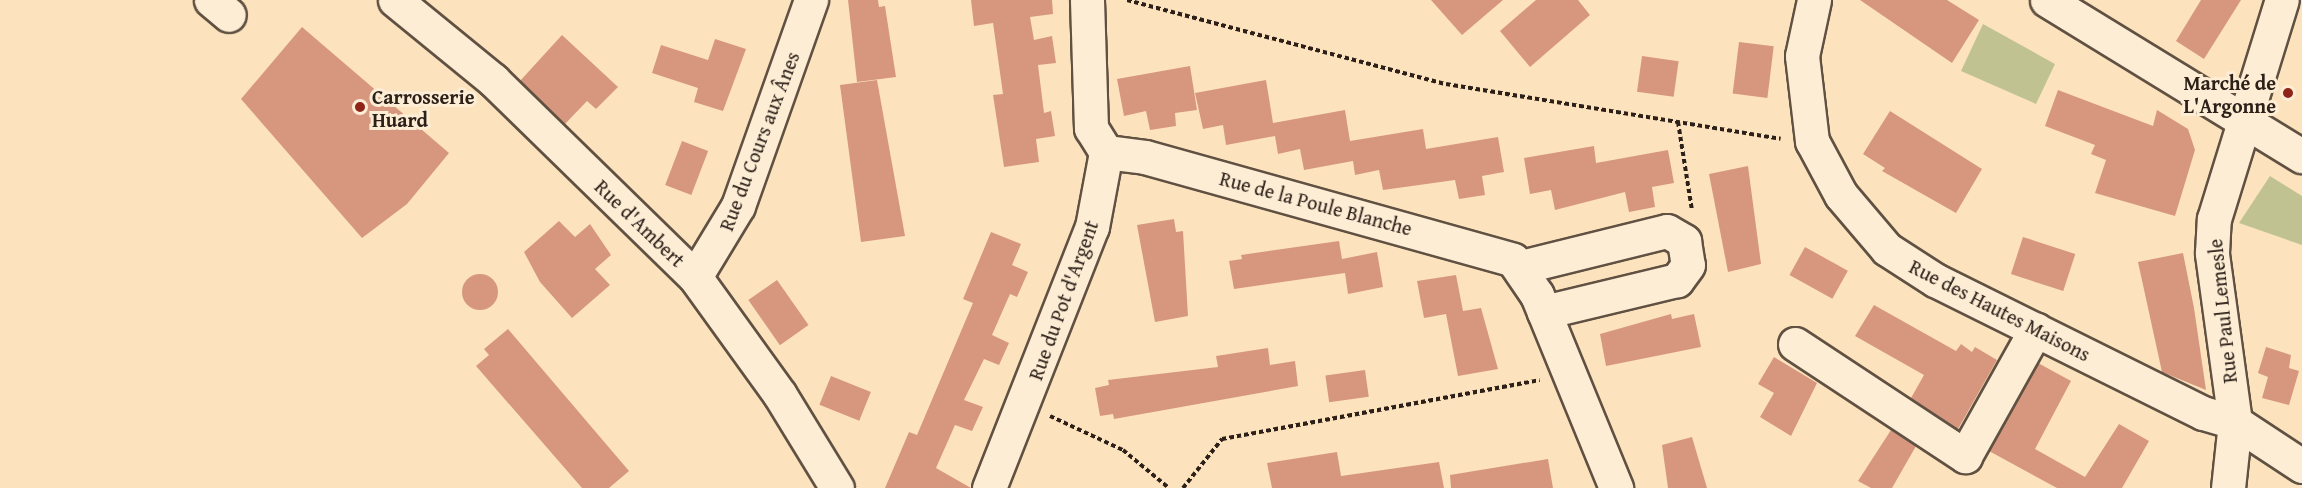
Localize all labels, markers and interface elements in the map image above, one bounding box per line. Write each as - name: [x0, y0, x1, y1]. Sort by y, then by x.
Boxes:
- street label: Rue du Cours aux Ânes: [714, 48, 804, 234]
- place label: Marché de L'Argonne: [2183, 70, 2276, 117]
- place label: Carrosserie Huard: [372, 84, 475, 131]
- marker: Marché de L'Argonne: [2281, 86, 2295, 100]
- marker: Carrosserie Huard: [353, 100, 367, 114]
- street label: Rue de la Poule Blanche: [1217, 166, 1415, 240]
- street label: Rue d'Ambert: [590, 174, 690, 272]
- street label: Rue du Pot d'Argent: [1023, 217, 1103, 383]
- street label: Rue Paul Lemesle: [2202, 238, 2242, 384]
- street label: Rue des Hautes Maisons: [1906, 254, 2094, 366]

